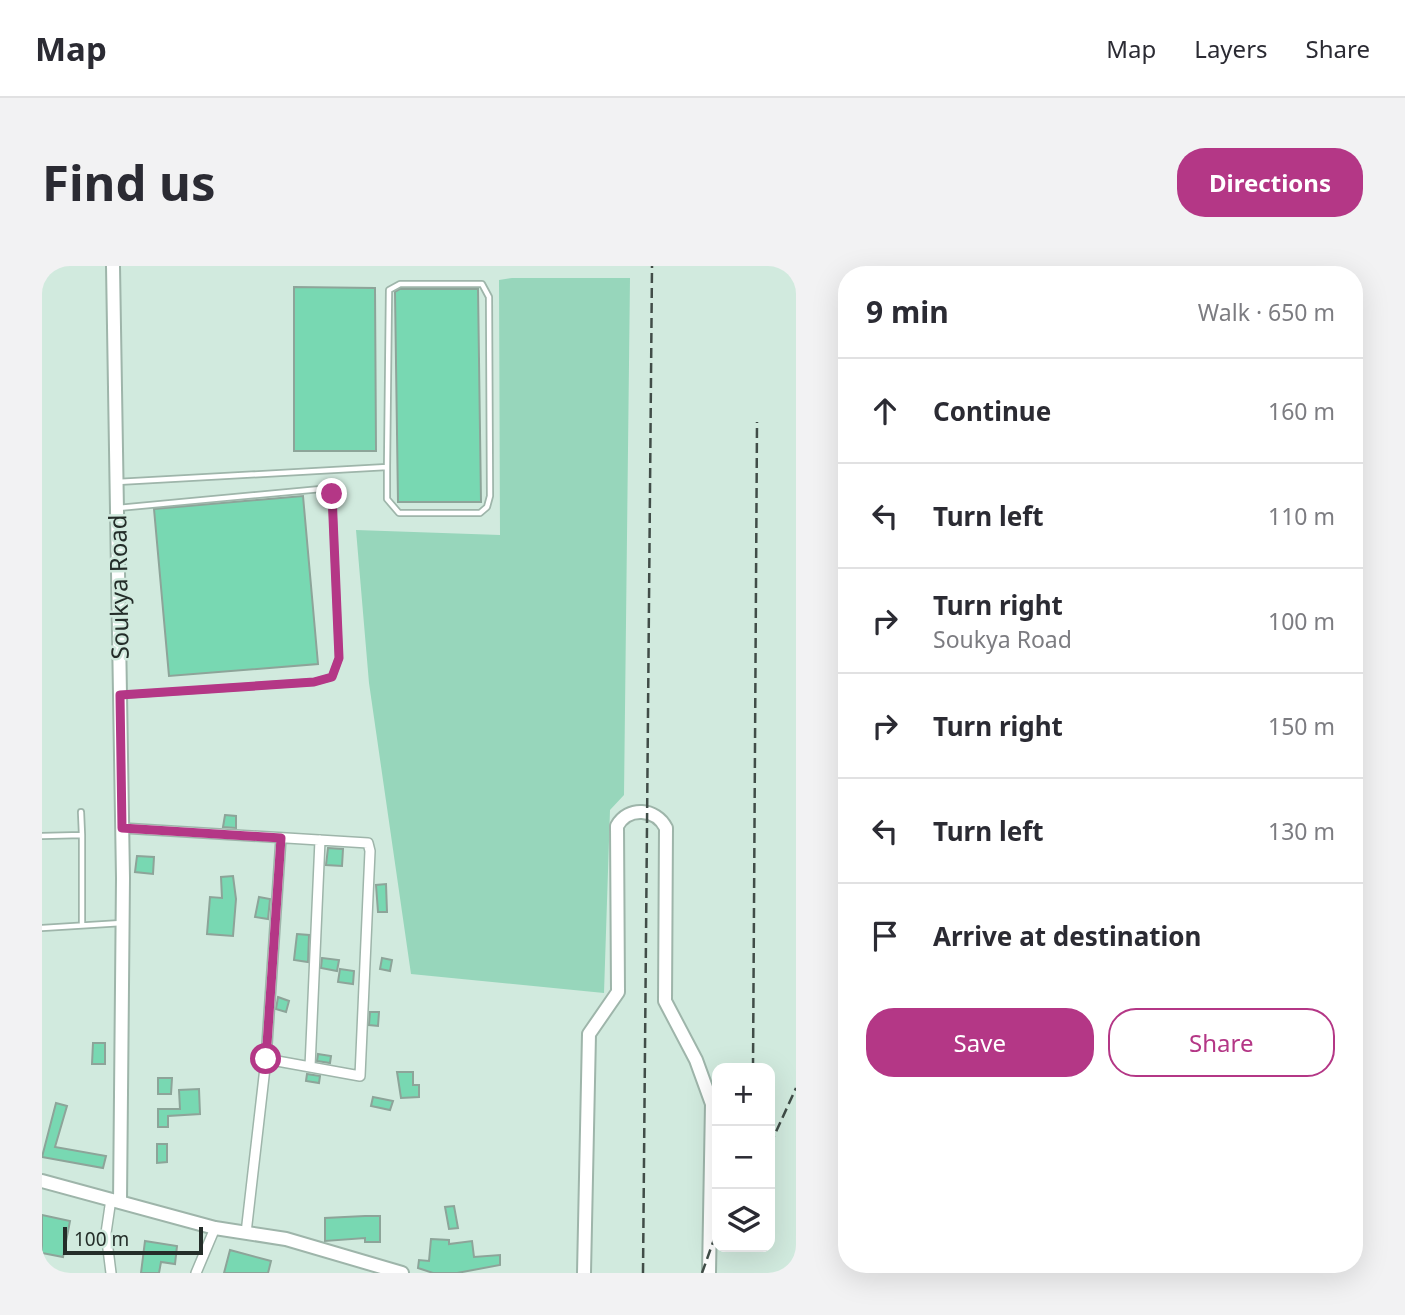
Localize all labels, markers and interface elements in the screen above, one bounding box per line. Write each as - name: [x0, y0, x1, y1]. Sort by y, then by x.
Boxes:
- text: Map: [35, 26, 107, 71]
- text: Map: [1106, 32, 1156, 65]
- text: Layers: [1194, 32, 1268, 65]
- text: Share: [1306, 32, 1370, 65]
- button: Directions: [1177, 148, 1363, 217]
- text: Find us: [42, 149, 216, 215]
- text: 9 min: [866, 291, 949, 332]
- text: Walk · 650 m: [1198, 296, 1335, 328]
- icon: ahead: [866, 392, 904, 430]
- text: Continue: [933, 393, 1051, 429]
- text: 160 m: [1268, 395, 1335, 427]
- route end: [316, 478, 347, 509]
- icon: left: [866, 497, 904, 535]
- text: Turn left: [933, 498, 1044, 534]
- text: 110 m: [1268, 500, 1335, 532]
- street label: Soukya Road: [100, 514, 136, 660]
- text: Turn right: [933, 587, 1063, 623]
- icon: right: [866, 602, 904, 640]
- text: 100 m: [1268, 605, 1335, 637]
- text: Soukya Road: [933, 623, 1072, 655]
- icon: right: [866, 707, 904, 745]
- text: Turn right: [933, 708, 1063, 744]
- text: 150 m: [1268, 710, 1335, 742]
- icon: left: [866, 812, 904, 850]
- text: Turn left: [933, 813, 1044, 849]
- text: 130 m: [1268, 815, 1335, 847]
- icon: arrive: [866, 917, 904, 955]
- text: Arrive at destination: [933, 918, 1202, 954]
- button: Save: [866, 1008, 1094, 1077]
- button: Share: [1108, 1008, 1335, 1077]
- route start: [250, 1043, 281, 1074]
- map controls: [712, 1063, 775, 1252]
- button: +: [712, 1063, 775, 1126]
- button: −: [712, 1126, 775, 1189]
- button: layers: [712, 1189, 775, 1252]
- scale bar: [63, 1224, 203, 1256]
- text: 100 m: [74, 1226, 129, 1252]

